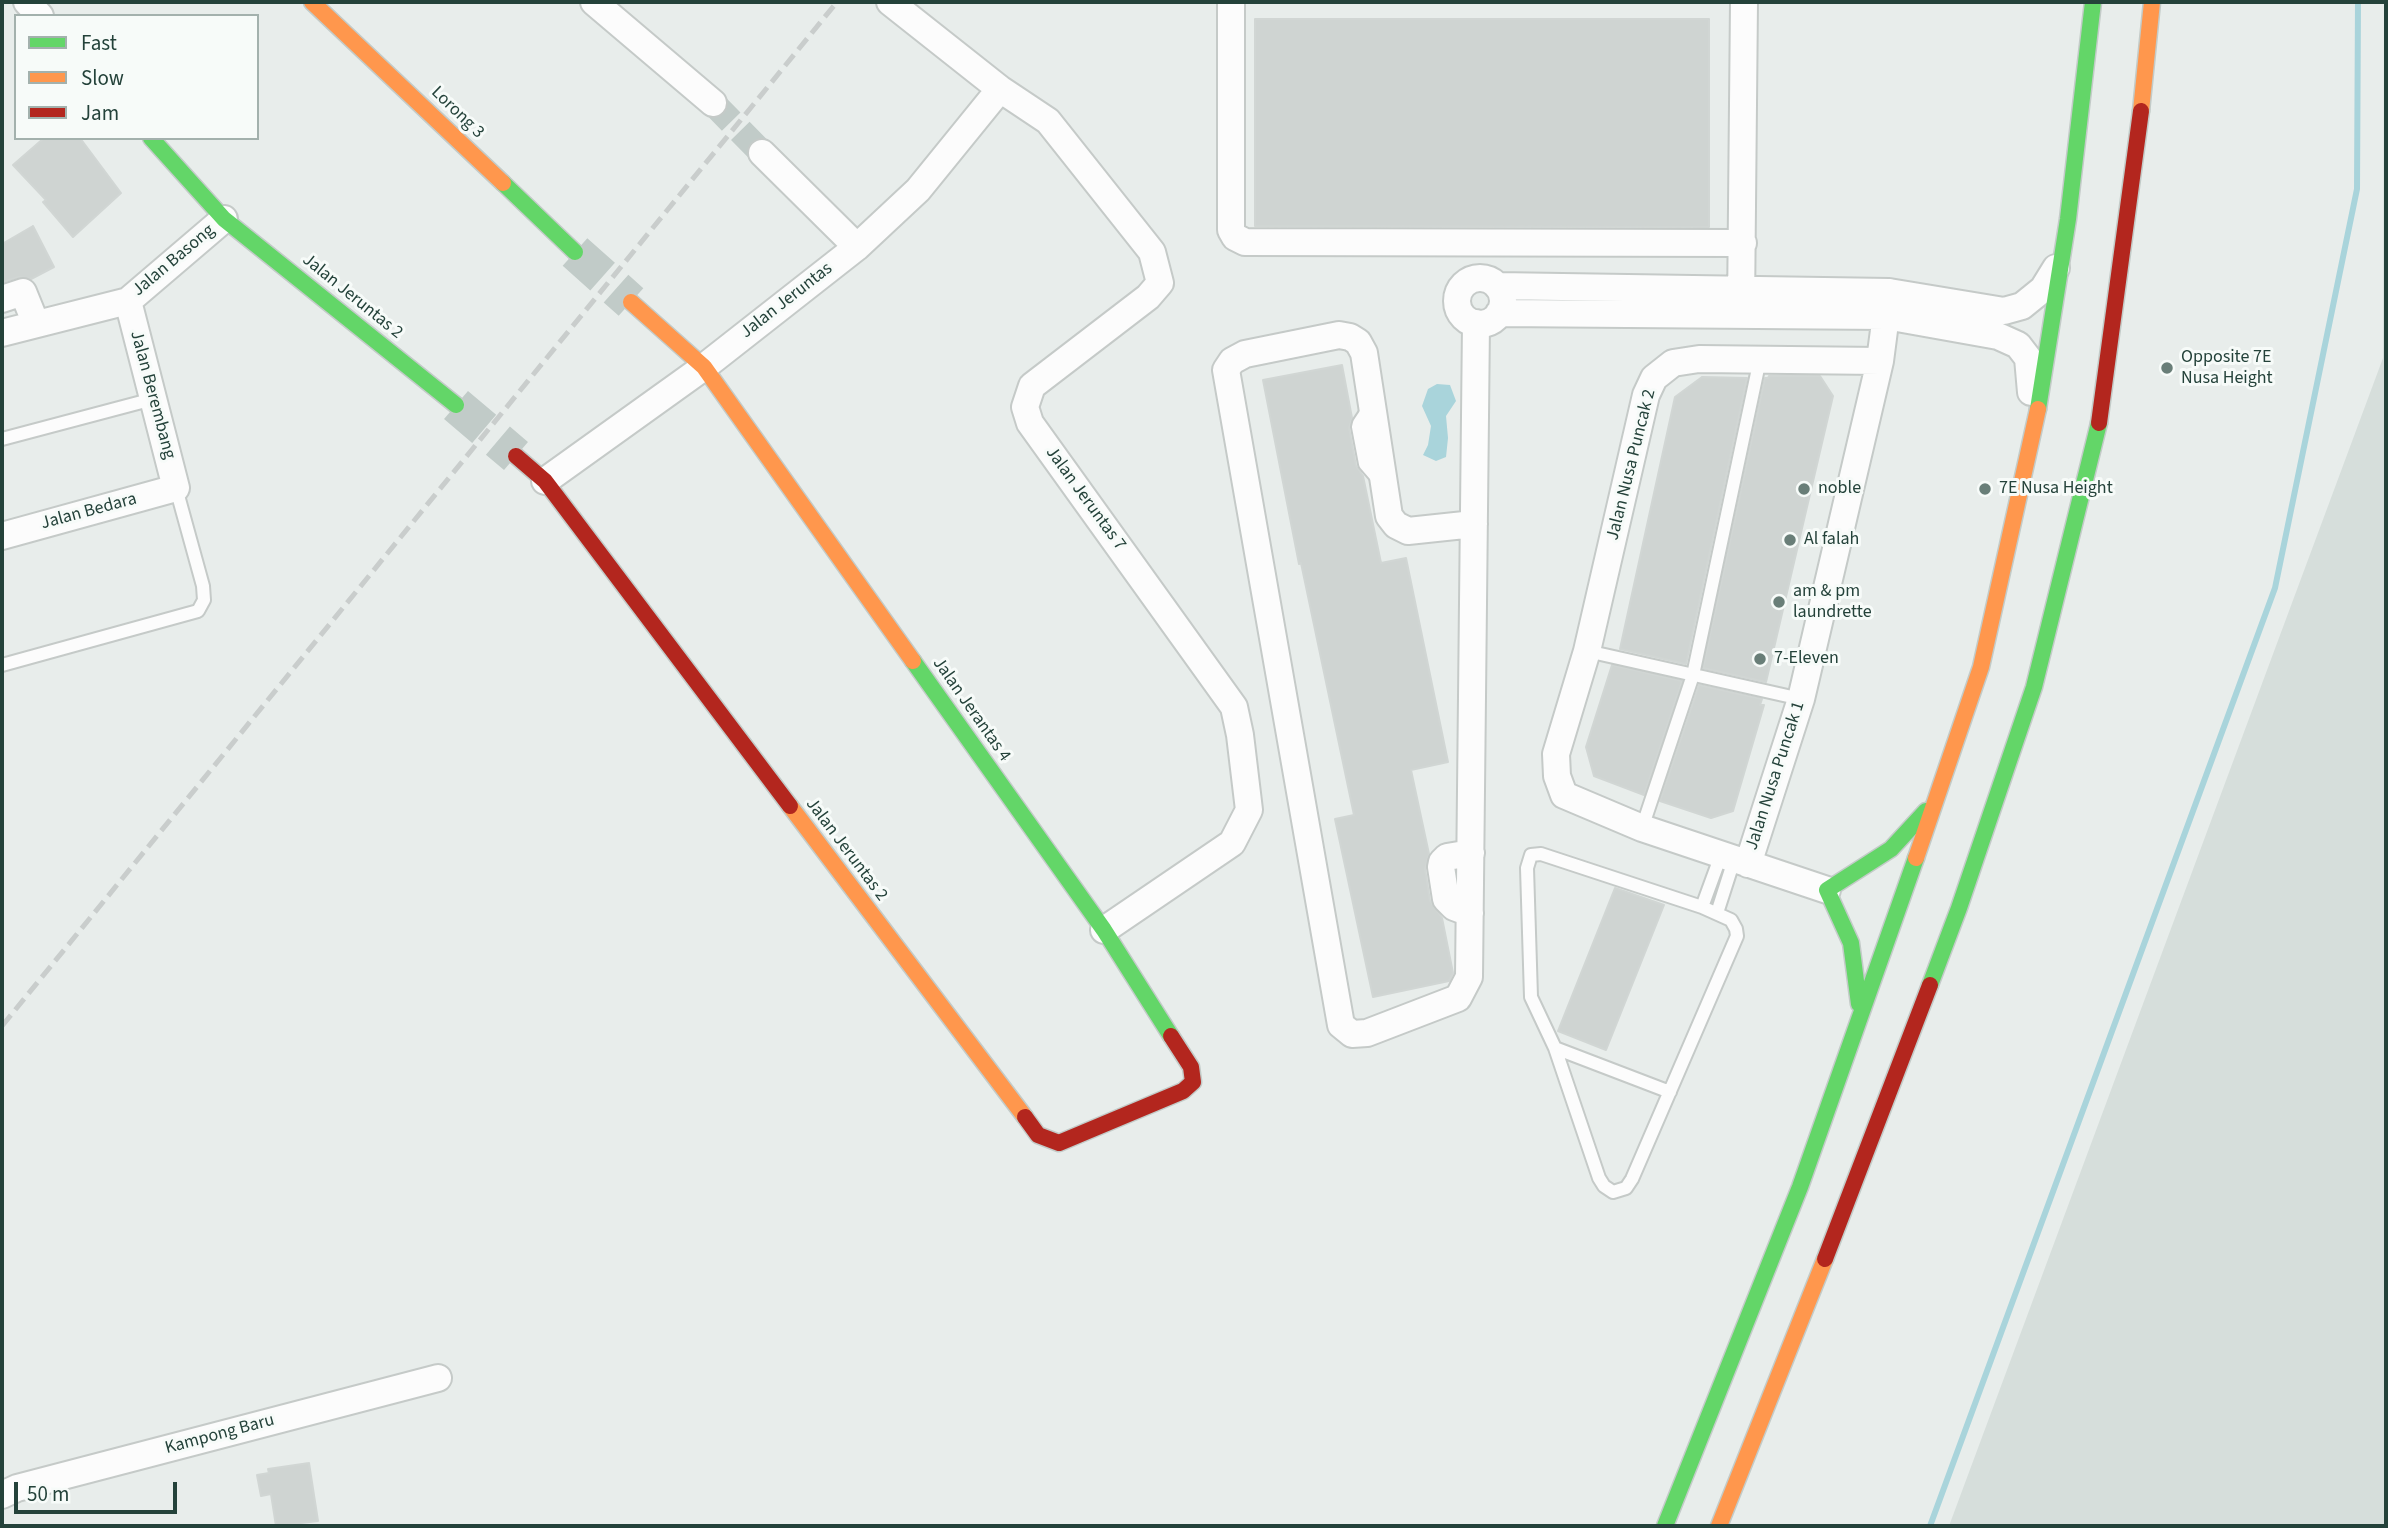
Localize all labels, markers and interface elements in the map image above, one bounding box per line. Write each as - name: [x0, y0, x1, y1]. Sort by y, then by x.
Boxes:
- legend: [14, 14, 259, 140]
- text: Fast: [81, 28, 117, 58]
- text: Slow: [81, 63, 124, 93]
- street label: Lorong 3: [426, 82, 488, 144]
- text: Jam: [81, 98, 119, 128]
- street label: Jalan Basong: [128, 220, 220, 302]
- street label: Jalan Jeruntas 2: [297, 250, 407, 344]
- street label: Jalan Jeruntas: [737, 258, 837, 344]
- street label: Jalan Berembang: [124, 328, 180, 462]
- place label: Opposite 7E Nusa Height: [2181, 347, 2273, 390]
- marker: Opposite 7E Nusa Height: [2159, 360, 2175, 376]
- street label: Jalan Nusa Puncak 2: [1603, 387, 1661, 543]
- street label: Jalan Jeruntas 7: [1040, 443, 1130, 555]
- place label: noble: [1818, 478, 1861, 500]
- place label: 7E Nusa Height: [1999, 478, 2113, 500]
- marker: noble: [1796, 481, 1812, 497]
- marker: 7E Nusa Height: [1977, 481, 1993, 497]
- street label: Jalan Bedara: [39, 489, 139, 535]
- place label: Al falah: [1804, 529, 1859, 551]
- marker: Al falah: [1782, 532, 1798, 548]
- place label: am & pm laundrette: [1793, 581, 1872, 624]
- marker: am & pm laundrette: [1771, 594, 1787, 610]
- place label: 7-Eleven: [1774, 648, 1839, 670]
- marker: 7-Eleven: [1752, 651, 1768, 667]
- street label: Jalan Jerantas 4: [927, 654, 1015, 766]
- street label: Jalan Nusa Puncak 1: [1742, 699, 1810, 853]
- street label: Jalan Jeruntas 2: [800, 794, 892, 906]
- street label: Kampong Baru: [163, 1410, 277, 1460]
- scale bar: [18, 1468, 180, 1512]
- text: 50 m: [27, 1479, 69, 1509]

